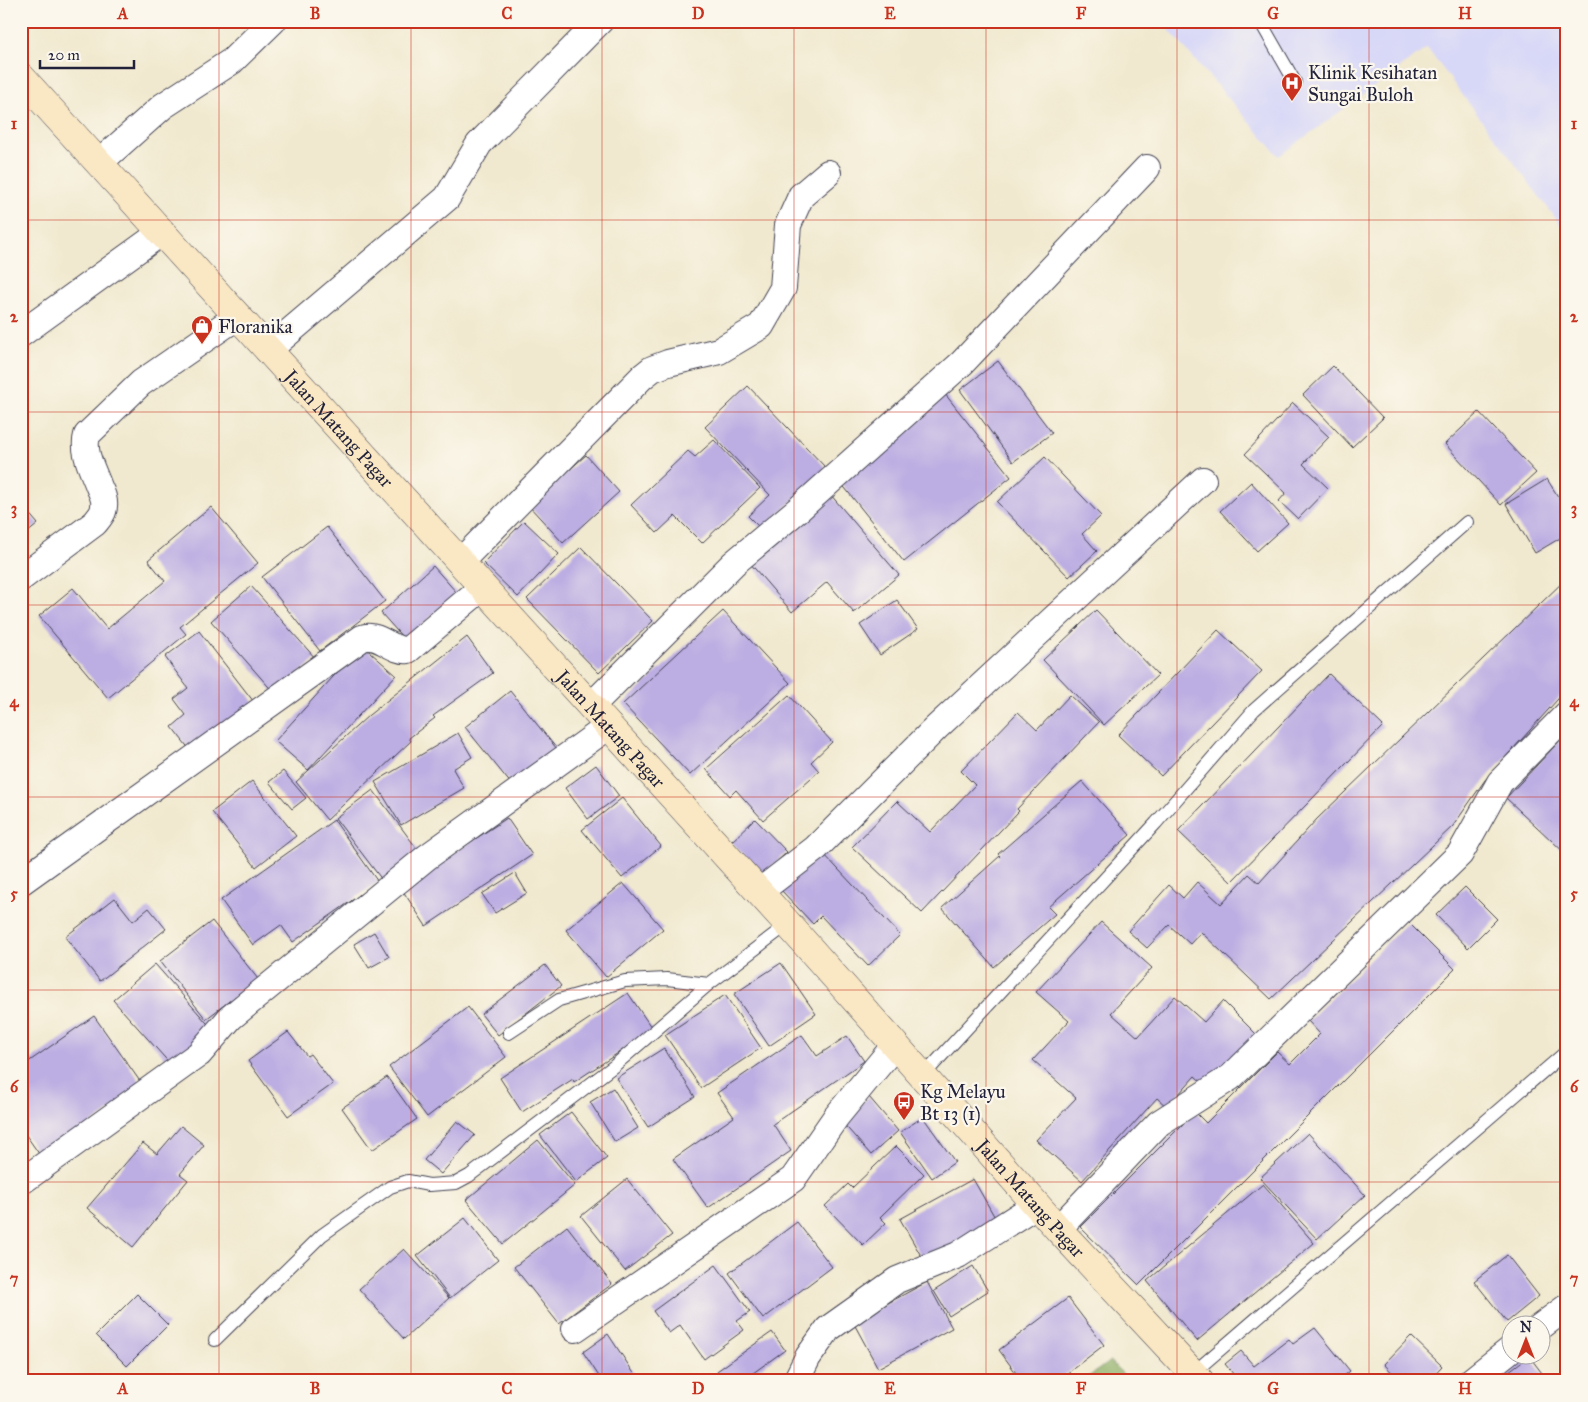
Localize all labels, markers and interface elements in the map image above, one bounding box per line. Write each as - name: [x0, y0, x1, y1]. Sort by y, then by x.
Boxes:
- text: A: [117, 4, 129, 23]
- text: B: [310, 4, 320, 23]
- text: C: [502, 4, 513, 23]
- text: D: [692, 4, 705, 23]
- text: E: [884, 4, 896, 23]
- text: F: [1076, 4, 1087, 23]
- text: G: [1267, 4, 1279, 23]
- text: H: [1458, 4, 1472, 23]
- scale bar: [40, 38, 134, 70]
- text: 20 m: [48, 46, 80, 64]
- place label: Klinik Kesihatan Sungai Buloh: [1308, 61, 1437, 107]
- hospital icon: Klinik Kesihatan Sungai Buloh: [1280, 71, 1304, 102]
- text: 1: [11, 114, 18, 133]
- text: 1: [1571, 114, 1578, 133]
- text: 2: [10, 307, 19, 326]
- text: 2: [1570, 307, 1579, 326]
- shop icon: Floranika: [190, 314, 214, 345]
- place label: Floranika: [218, 315, 294, 338]
- street label: Jalan Matang Pagar: [277, 363, 399, 493]
- text: 3: [11, 499, 17, 519]
- text: 3: [1571, 499, 1577, 519]
- street label: Jalan Matang Pagar: [549, 664, 670, 793]
- text: 4: [10, 692, 20, 712]
- text: 4: [1570, 692, 1580, 712]
- text: 5: [10, 884, 18, 903]
- text: 5: [1570, 884, 1578, 903]
- text: 6: [10, 1077, 19, 1096]
- text: 6: [1570, 1077, 1579, 1096]
- place label: Kg Melayu Bt 13 (1): [920, 1080, 1006, 1126]
- bus stop icon: Kg Melayu Bt 13 (1): [892, 1090, 916, 1121]
- street label: Jalan Matang Pagar: [970, 1133, 1090, 1263]
- text: 7: [10, 1269, 19, 1288]
- text: 7: [1570, 1269, 1579, 1288]
- north arrow: [1500, 1314, 1550, 1364]
- text: N: [1520, 1319, 1532, 1336]
- text: A: [117, 1379, 129, 1398]
- text: B: [310, 1379, 320, 1398]
- text: C: [502, 1379, 513, 1398]
- text: D: [692, 1379, 705, 1398]
- text: E: [884, 1379, 896, 1398]
- text: F: [1076, 1379, 1087, 1398]
- text: G: [1267, 1379, 1279, 1398]
- text: H: [1458, 1379, 1472, 1398]

